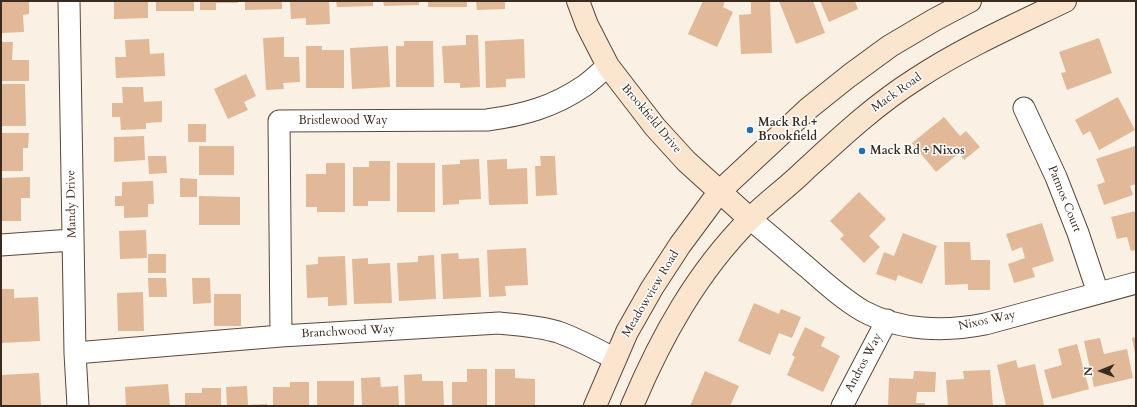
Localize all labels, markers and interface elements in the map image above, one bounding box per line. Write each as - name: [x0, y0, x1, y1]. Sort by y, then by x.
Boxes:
- street label: Mack Road: [869, 70, 925, 116]
- street label: Brookfield Drive: [618, 82, 684, 156]
- street label: Bristlewood Way: [298, 114, 388, 128]
- place label: Mack Rd + Brookfield: [758, 116, 817, 144]
- marker: Mack Rd + Brookfield: [745, 125, 755, 135]
- place label: Mack Rd + Nixos: [870, 144, 965, 158]
- marker: Mack Rd + Nixos: [857, 146, 867, 156]
- street label: Patmos Court: [1044, 164, 1084, 234]
- street label: Mandy Drive: [64, 170, 80, 238]
- street label: Meadowview Road: [619, 248, 683, 340]
- street label: Nixos Way: [957, 308, 1017, 334]
- street label: Branchwood Way: [301, 322, 395, 342]
- street label: Andros Way: [842, 331, 886, 395]
- north arrow: [1081, 351, 1121, 391]
- text: N: [1081, 366, 1096, 376]

